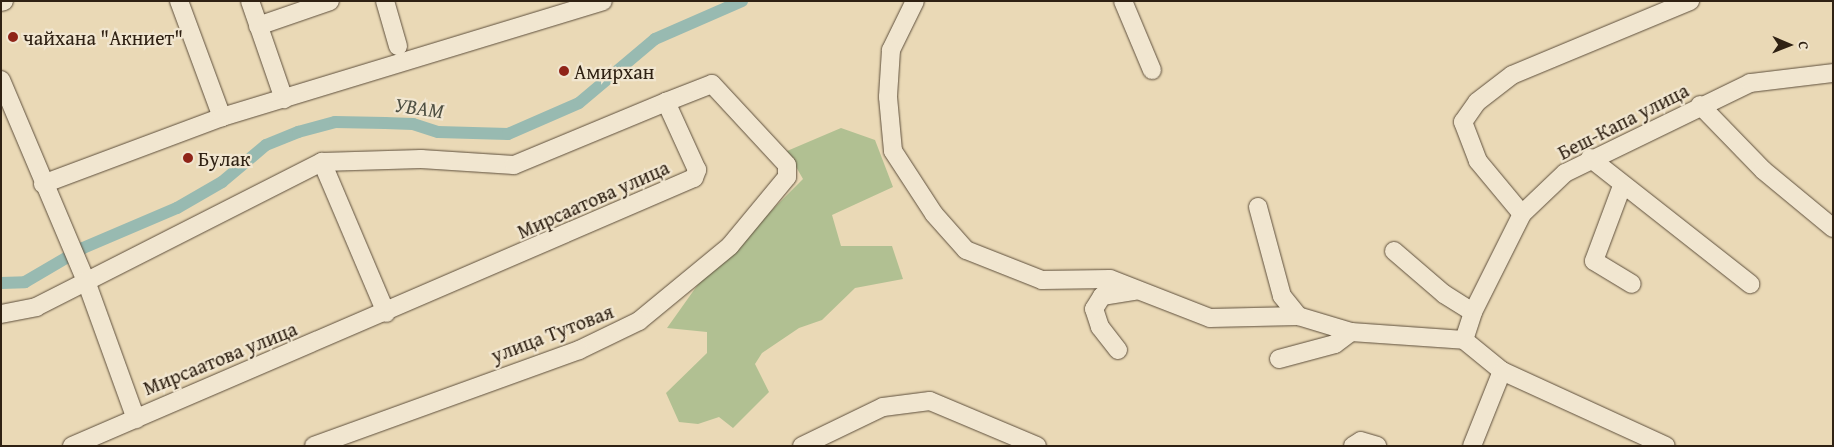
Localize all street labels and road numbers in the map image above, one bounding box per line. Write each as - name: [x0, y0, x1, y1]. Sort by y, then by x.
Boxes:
- street label: Беш-Капа улица: [1554, 78, 1692, 164]
- street label: Мирсаатова улица: [513, 155, 673, 243]
- street label: улица Тутовая: [487, 299, 617, 367]
- street label: Мирсаатова улица: [140, 316, 300, 400]

